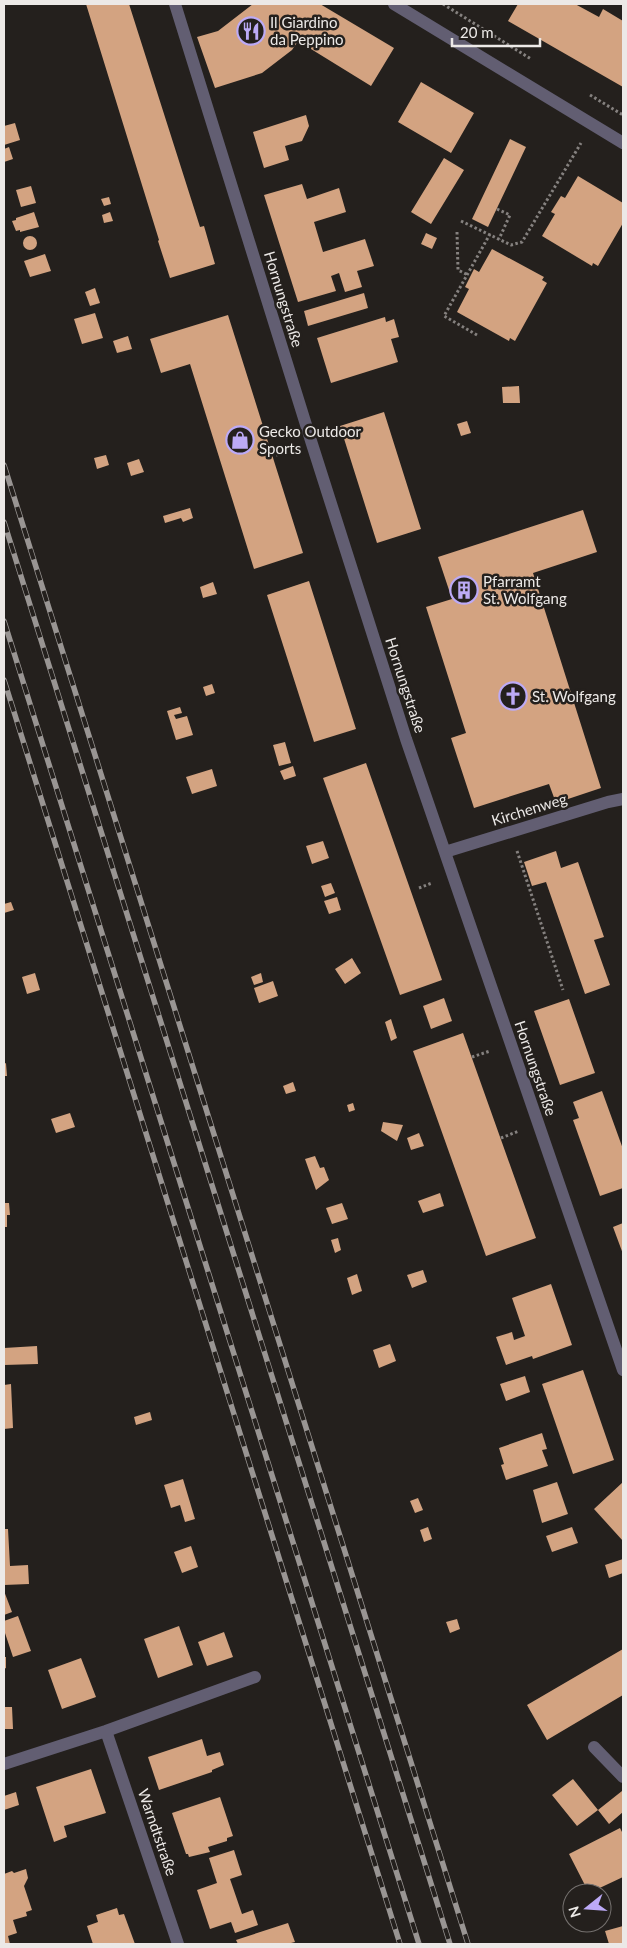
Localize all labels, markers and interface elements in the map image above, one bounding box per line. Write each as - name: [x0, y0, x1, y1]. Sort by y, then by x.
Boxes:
- place label: Il Giardino da Peppino: [270, 13, 344, 48]
- scale bar: [452, 15, 540, 47]
- restaurant icon: Il Giardino da Peppino: [236, 16, 266, 46]
- text: 20 m: [460, 23, 494, 41]
- street label: Hornungstraße: [261, 249, 307, 349]
- place label: Gecko Outdoor Sports: [259, 422, 362, 457]
- shop icon: Gecko Outdoor Sports: [225, 425, 255, 455]
- place label: Pfarramt St. Wolfgang: [483, 572, 567, 607]
- building icon: Pfarramt St. Wolfgang: [449, 575, 479, 605]
- street label: Hornungstraße: [382, 635, 430, 735]
- church icon: St. Wolfgang: [498, 681, 528, 711]
- place label: St. Wolfgang: [532, 687, 616, 705]
- street label: Kirchenweg: [489, 789, 569, 829]
- street label: Hornungstraße: [511, 1018, 561, 1118]
- street label: Warndtstraße: [135, 1786, 181, 1878]
- north arrow: [562, 1883, 612, 1933]
- text: N: [564, 1904, 584, 1920]

